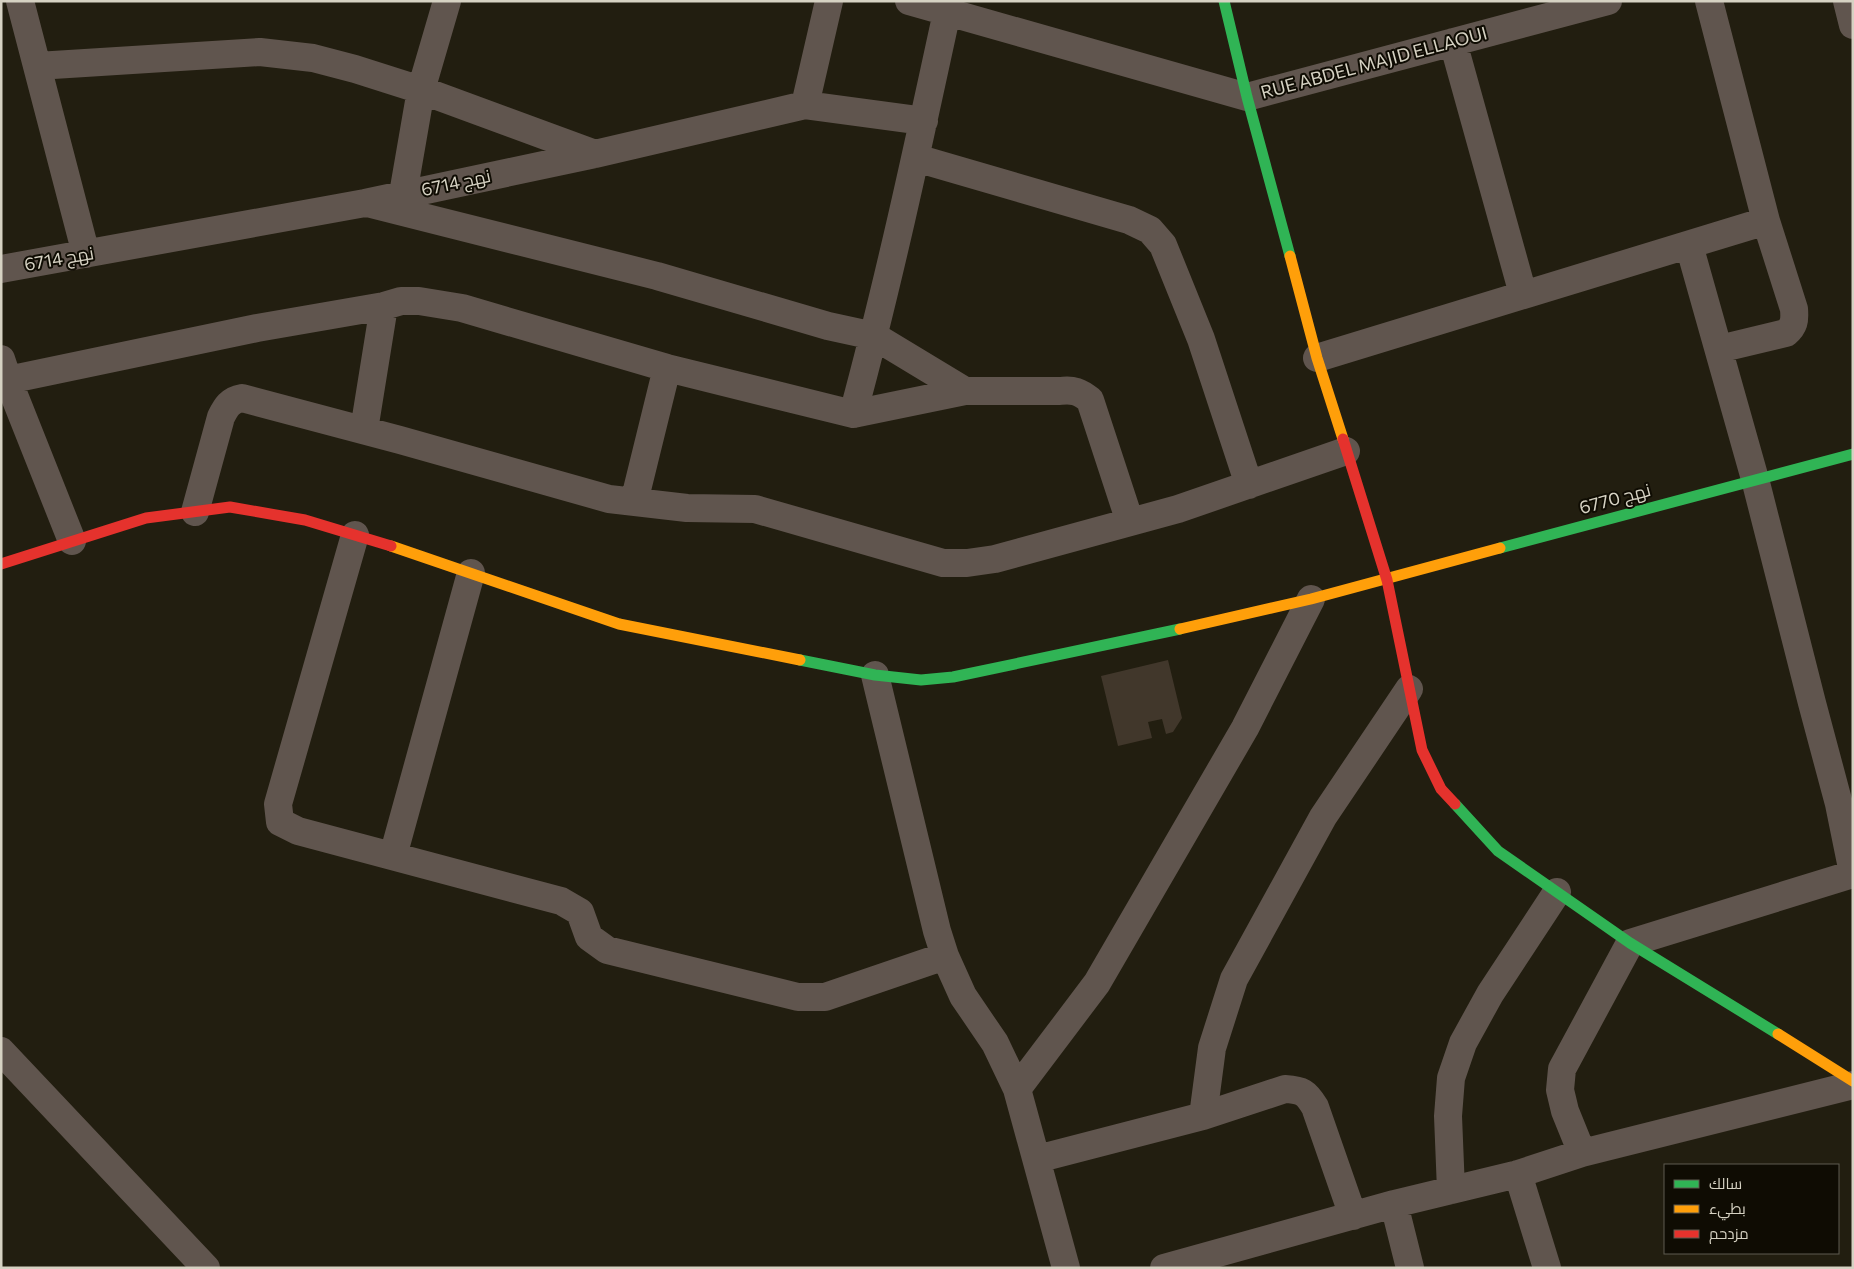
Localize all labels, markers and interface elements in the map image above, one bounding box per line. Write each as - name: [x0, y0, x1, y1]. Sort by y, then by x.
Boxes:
- street label: RUE ABDEL MAJID ELLAOUI: [1258, 21, 1489, 103]
- street label: نهج 6714: [419, 164, 493, 202]
- street label: نهج 6714: [22, 241, 96, 277]
- street label: نهج 6770: [1577, 478, 1653, 520]
- legend: [1664, 1164, 1839, 1254]
- text: سالك: [1709, 1174, 1742, 1192]
- text: بطيء: [1709, 1199, 1746, 1221]
- text: مزدحم: [1709, 1224, 1749, 1244]

